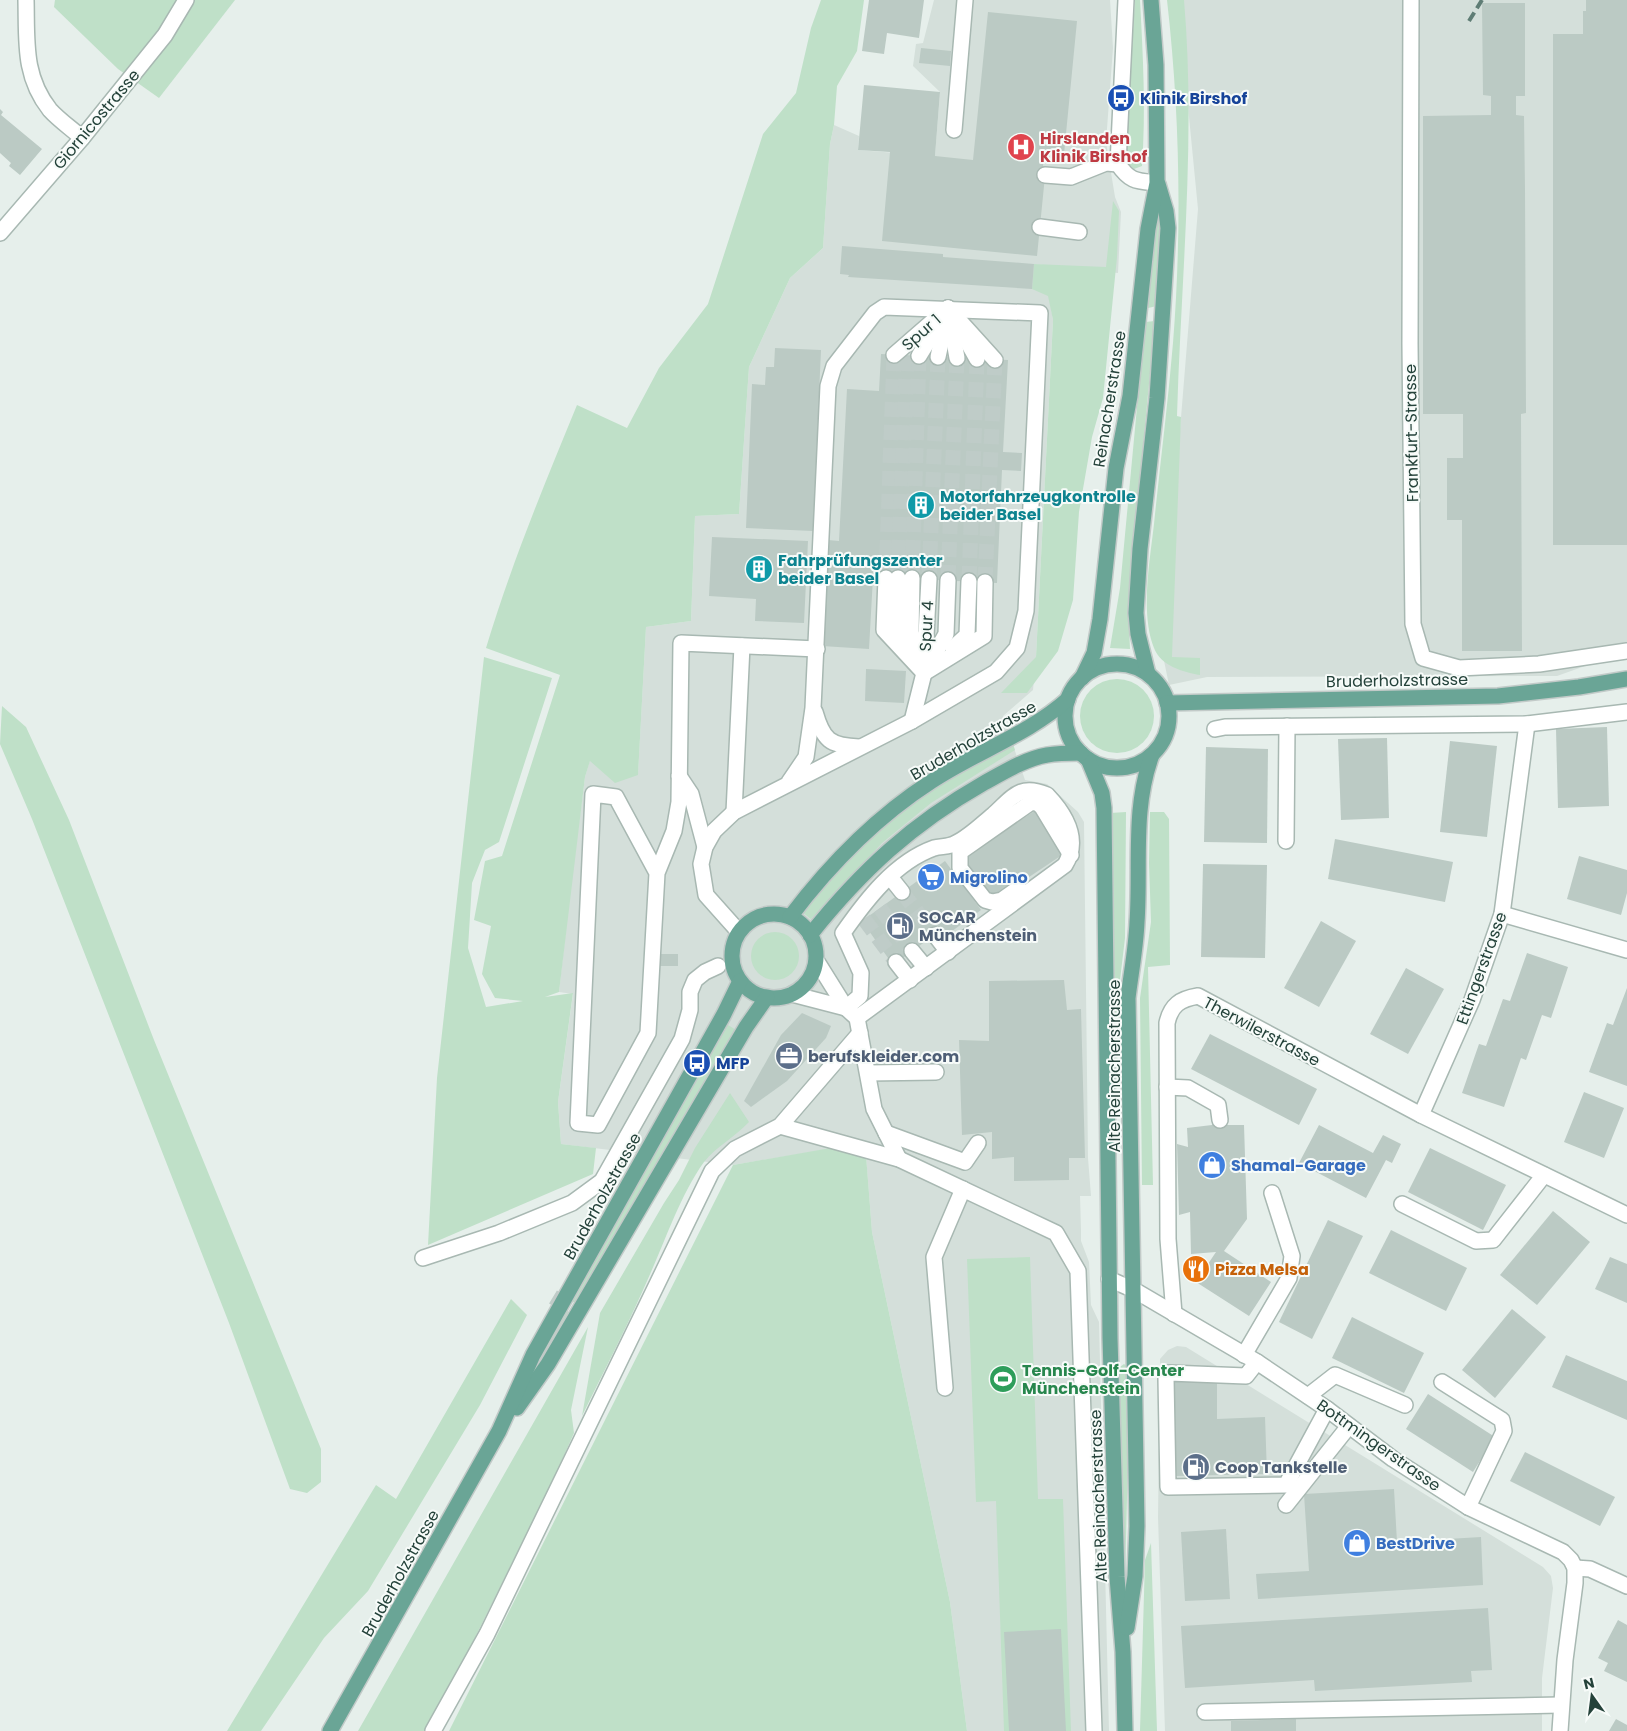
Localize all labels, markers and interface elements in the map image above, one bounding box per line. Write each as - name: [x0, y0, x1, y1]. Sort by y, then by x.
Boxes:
- street label: Giornicostrasse: [48, 64, 145, 174]
- bus stop icon: Klinik Birshof: [1106, 83, 1136, 113]
- place label: Klinik Birshof: [1140, 87, 1247, 110]
- place label: Hirslanden Klinik Birshof: [1040, 127, 1147, 168]
- hospital icon: Hirslanden Klinik Birshof: [1006, 132, 1036, 162]
- street label: Spur 1: [896, 309, 946, 356]
- street label: Reinacherstrasse: [1087, 329, 1132, 469]
- street label: Frankfurt-Strasse: [1399, 364, 1424, 502]
- place label: Motorfahrzeugkontrolle beider Basel: [940, 485, 1136, 526]
- building icon: Motorfahrzeugkontrolle beider Basel: [906, 490, 936, 520]
- place label: Fahrprüfungszenter beider Basel: [778, 549, 943, 590]
- building icon: Fahrprüfungszenter beider Basel: [744, 554, 774, 584]
- street label: Spur 4: [914, 600, 939, 652]
- street label: Bruderholzstrasse: [1326, 668, 1468, 693]
- street label: Bruderholzstrasse: [906, 695, 1041, 786]
- supermarket icon: Migrolino: [916, 862, 946, 892]
- place label: Migrolino: [950, 866, 1028, 889]
- place label: SOCAR Münchenstein: [919, 906, 1037, 947]
- street label: Ettingerstrasse: [1450, 909, 1513, 1028]
- fuel station icon: SOCAR Münchenstein: [885, 911, 915, 941]
- street label: Alte Reinacherstrasse: [1103, 980, 1126, 1152]
- street label: Therwilerstrasse: [1199, 991, 1324, 1072]
- office icon: berufskleider.com: [774, 1041, 804, 1071]
- place label: berufskleider.com: [808, 1045, 959, 1068]
- bus stop icon: MFP: [682, 1048, 712, 1078]
- place label: MFP: [716, 1052, 749, 1075]
- street label: Bruderholzstrasse: [558, 1129, 647, 1264]
- shop icon: Shamal-Garage: [1197, 1150, 1227, 1180]
- place label: Shamal-Garage: [1231, 1154, 1366, 1177]
- restaurant icon: Pizza Melsa: [1181, 1254, 1211, 1284]
- place label: Pizza Melsa: [1215, 1258, 1309, 1281]
- place label: Tennis-Golf-Center Münchenstein: [1022, 1359, 1184, 1400]
- sports icon: Tennis-Golf-Center Münchenstein: [988, 1364, 1018, 1394]
- street label: Bottmingerstrasse: [1312, 1394, 1445, 1497]
- street label: Alte Reinacherstrasse: [1084, 1409, 1113, 1583]
- fuel station icon: Coop Tankstelle: [1181, 1452, 1211, 1482]
- place label: Coop Tankstelle: [1215, 1456, 1348, 1479]
- street label: Bruderholzstrasse: [356, 1506, 445, 1641]
- shop icon: BestDrive: [1342, 1528, 1372, 1558]
- place label: BestDrive: [1376, 1532, 1455, 1555]
- north arrow: [1567, 1671, 1617, 1721]
- text: N: [1581, 1672, 1596, 1694]

